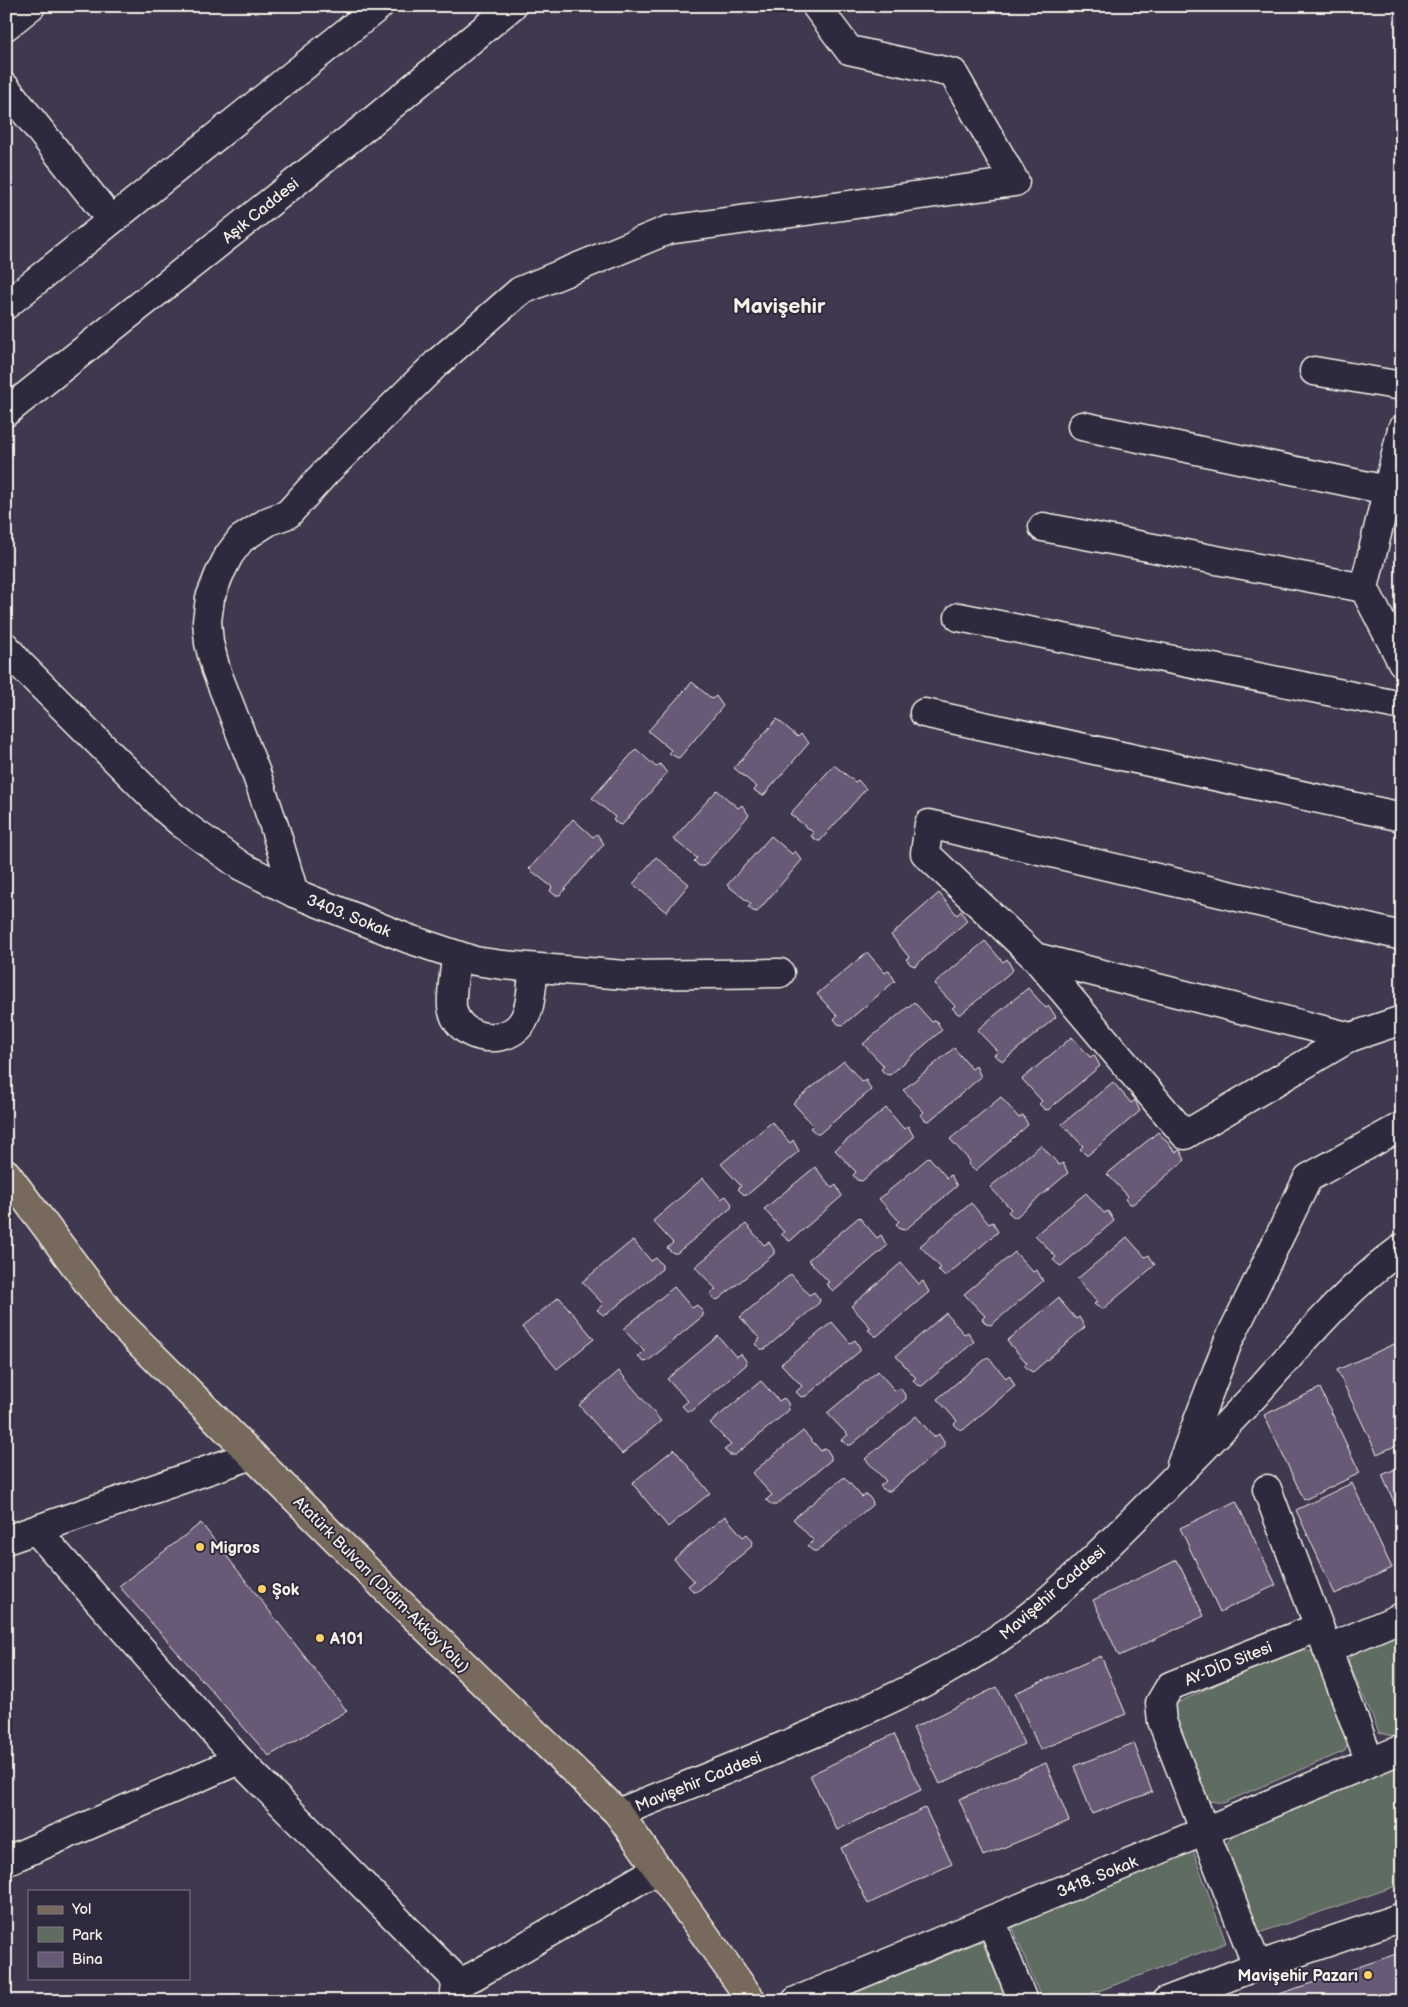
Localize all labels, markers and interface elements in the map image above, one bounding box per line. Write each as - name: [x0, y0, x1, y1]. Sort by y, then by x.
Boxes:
- street label: Aşık Caddesi: [219, 175, 303, 248]
- district label: Mavişehir: [733, 294, 826, 319]
- street label: 3403. Sokak: [304, 891, 393, 942]
- street label: Atatürk Bulvarı (Didim-Akköy Yolu): [289, 1493, 473, 1677]
- place label: Migros: [210, 1539, 260, 1558]
- marker: Migros: [194, 1541, 206, 1553]
- street label: Mavişehir Caddesi: [996, 1542, 1110, 1644]
- place label: Şok: [272, 1581, 300, 1600]
- marker: Şok: [256, 1583, 268, 1595]
- place label: A101: [329, 1630, 363, 1649]
- marker: A101: [314, 1632, 326, 1644]
- street label: AY-DİD Sitesi: [1181, 1636, 1275, 1691]
- street label: Mavişehir Caddesi: [633, 1748, 764, 1816]
- street label: 3418. Sokak: [1054, 1853, 1141, 1902]
- legend: [28, 1890, 190, 1980]
- text: Yol: [71, 1900, 91, 1919]
- text: Park: [72, 1926, 103, 1945]
- text: Bina: [72, 1950, 103, 1969]
- place label: Mavişehir Pazarı: [1238, 1967, 1358, 1986]
- marker: Mavişehir Pazarı: [1362, 1969, 1374, 1981]

